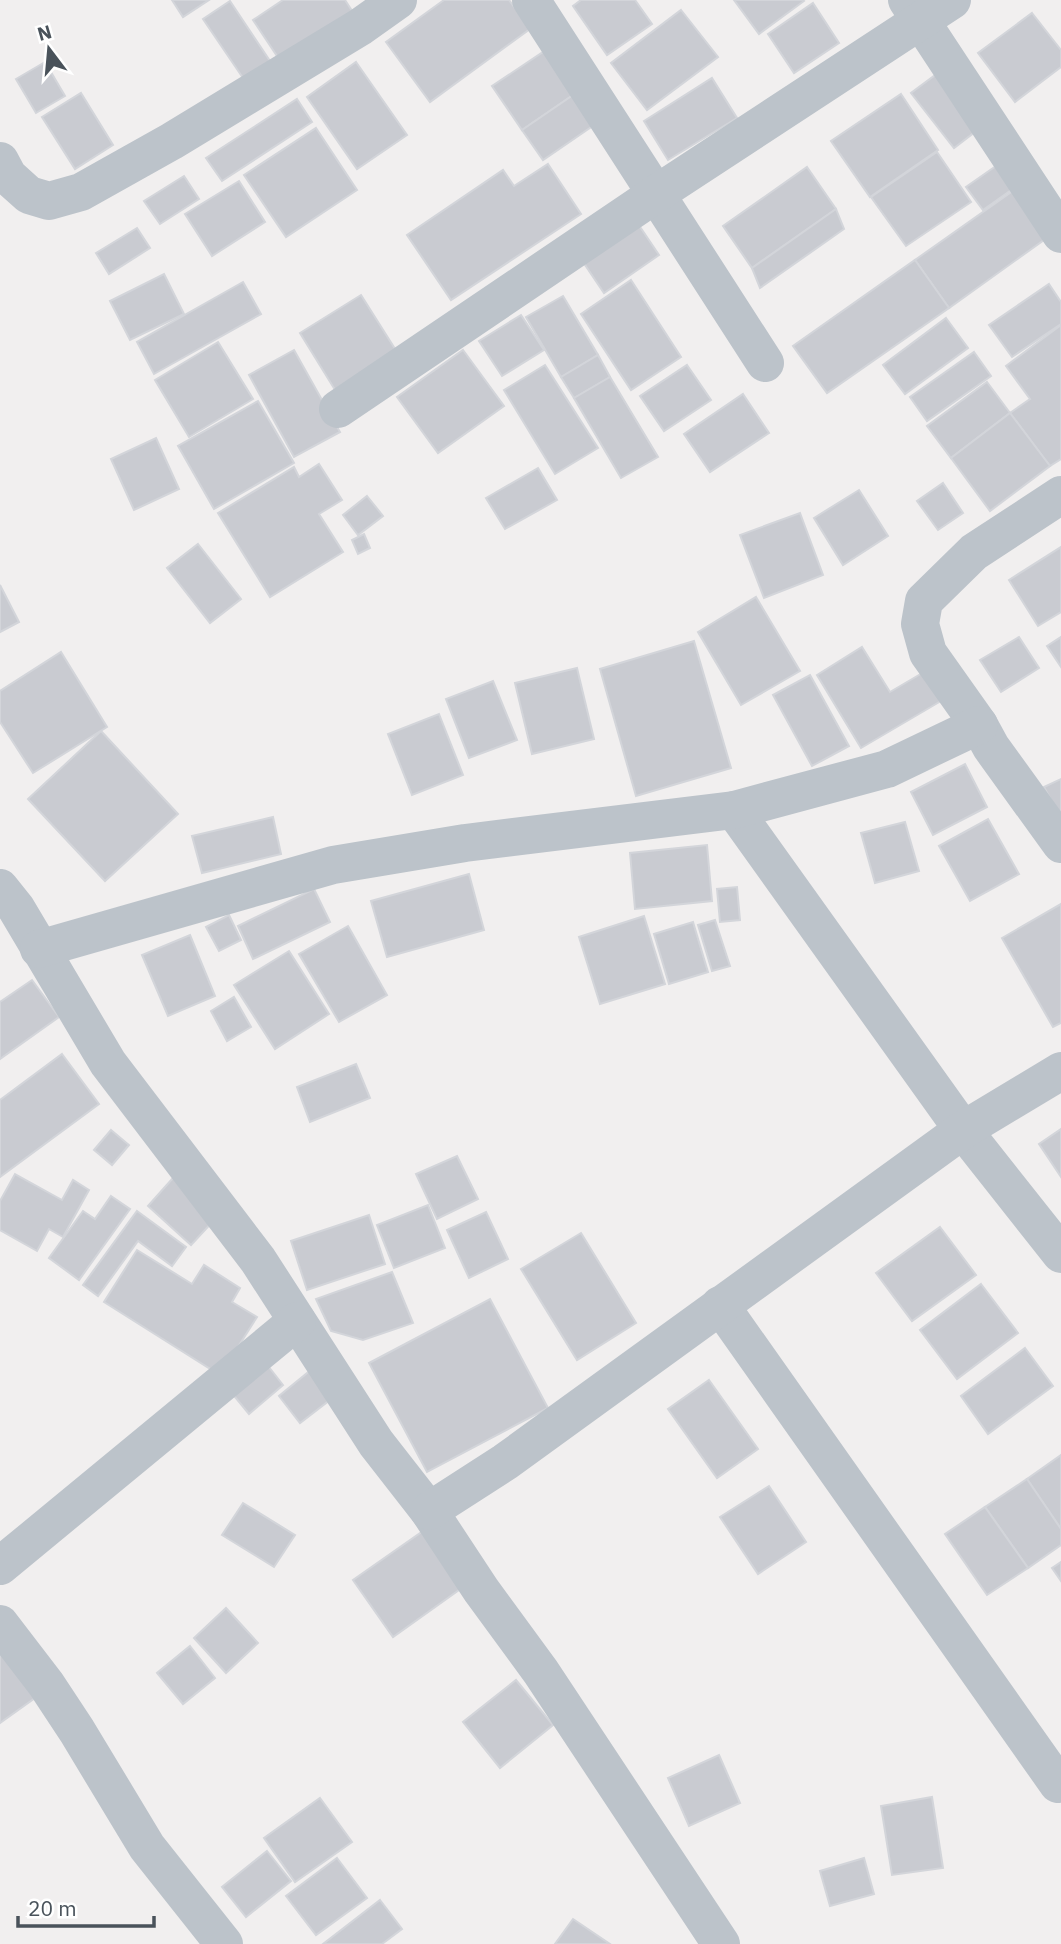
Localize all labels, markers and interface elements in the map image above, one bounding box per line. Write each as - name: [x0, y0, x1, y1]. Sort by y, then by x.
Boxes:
- north arrow: [14, 14, 84, 84]
- text: N: [34, 19, 54, 46]
- scale bar: [18, 1884, 154, 1928]
- text: 20 m: [28, 1894, 77, 1922]

